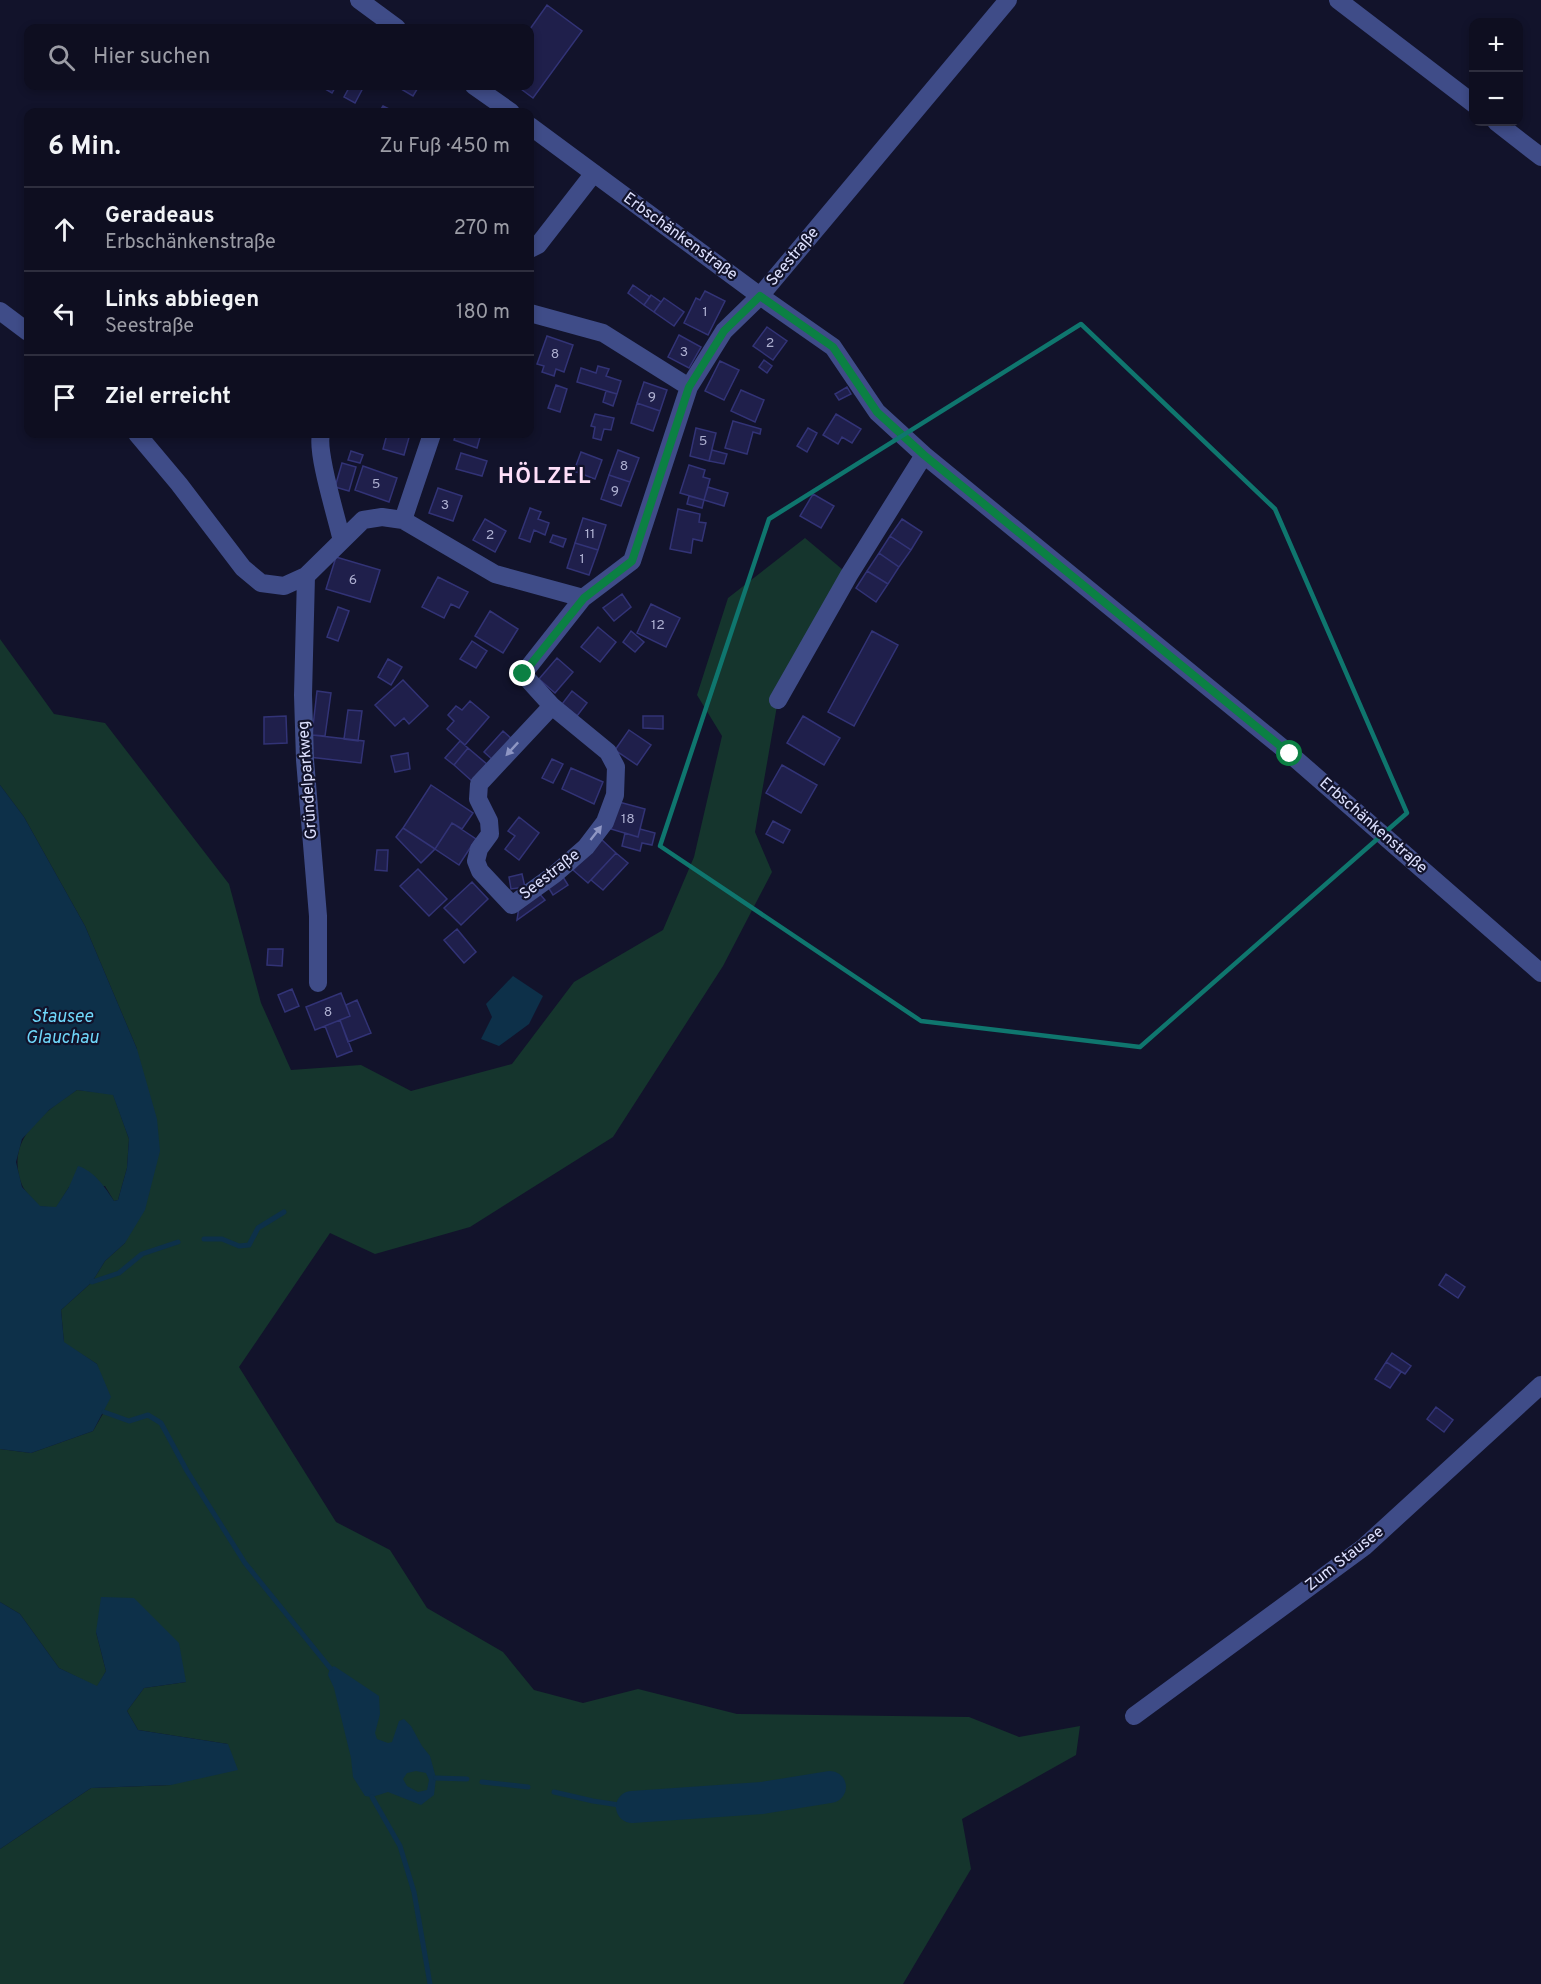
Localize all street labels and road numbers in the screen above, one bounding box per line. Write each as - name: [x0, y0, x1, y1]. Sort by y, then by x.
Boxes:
- street label: Erbschänkenstraße: [619, 189, 741, 285]
- street label: Seestraße: [762, 223, 824, 291]
- street label: Gründelparkweg: [294, 720, 322, 840]
- street label: Erbschänkenstraße: [1315, 774, 1431, 878]
- street label: Seestraße: [516, 845, 584, 905]
- street label: Zum Stausee: [1302, 1522, 1388, 1596]

